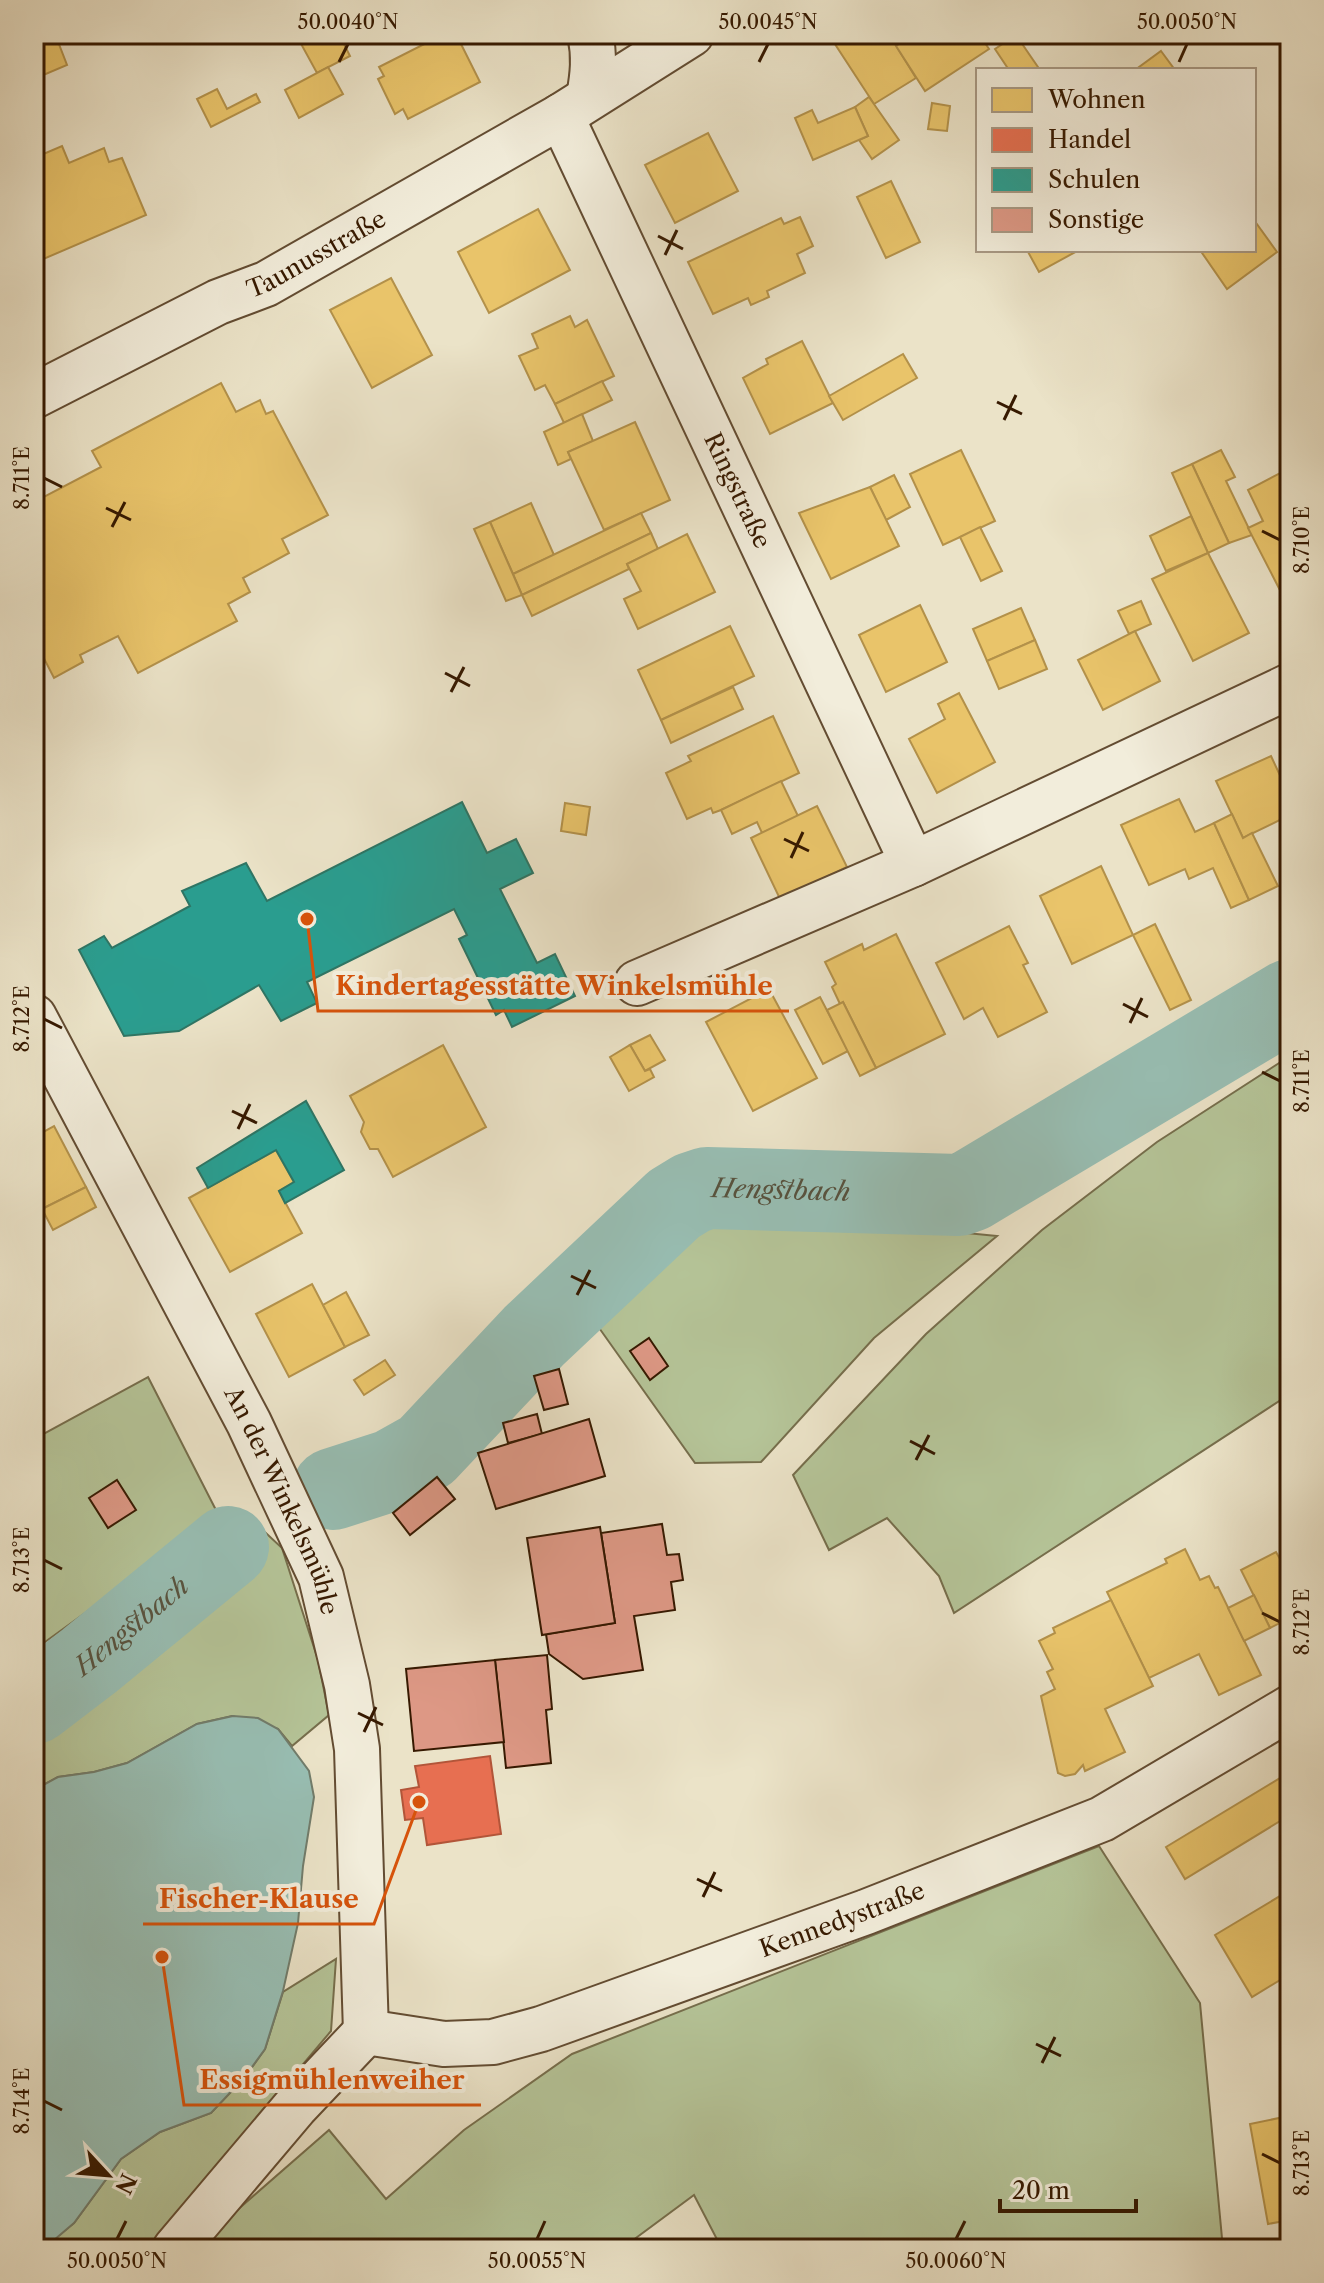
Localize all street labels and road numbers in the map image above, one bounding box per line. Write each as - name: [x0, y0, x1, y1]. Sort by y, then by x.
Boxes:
- street label: Taunusstraße: [243, 204, 391, 304]
- street label: Ringstraße: [698, 428, 777, 553]
- street label: An der Winkelsmühle: [218, 1381, 345, 1618]
- street label: Kennedystraße: [755, 1875, 929, 1963]

